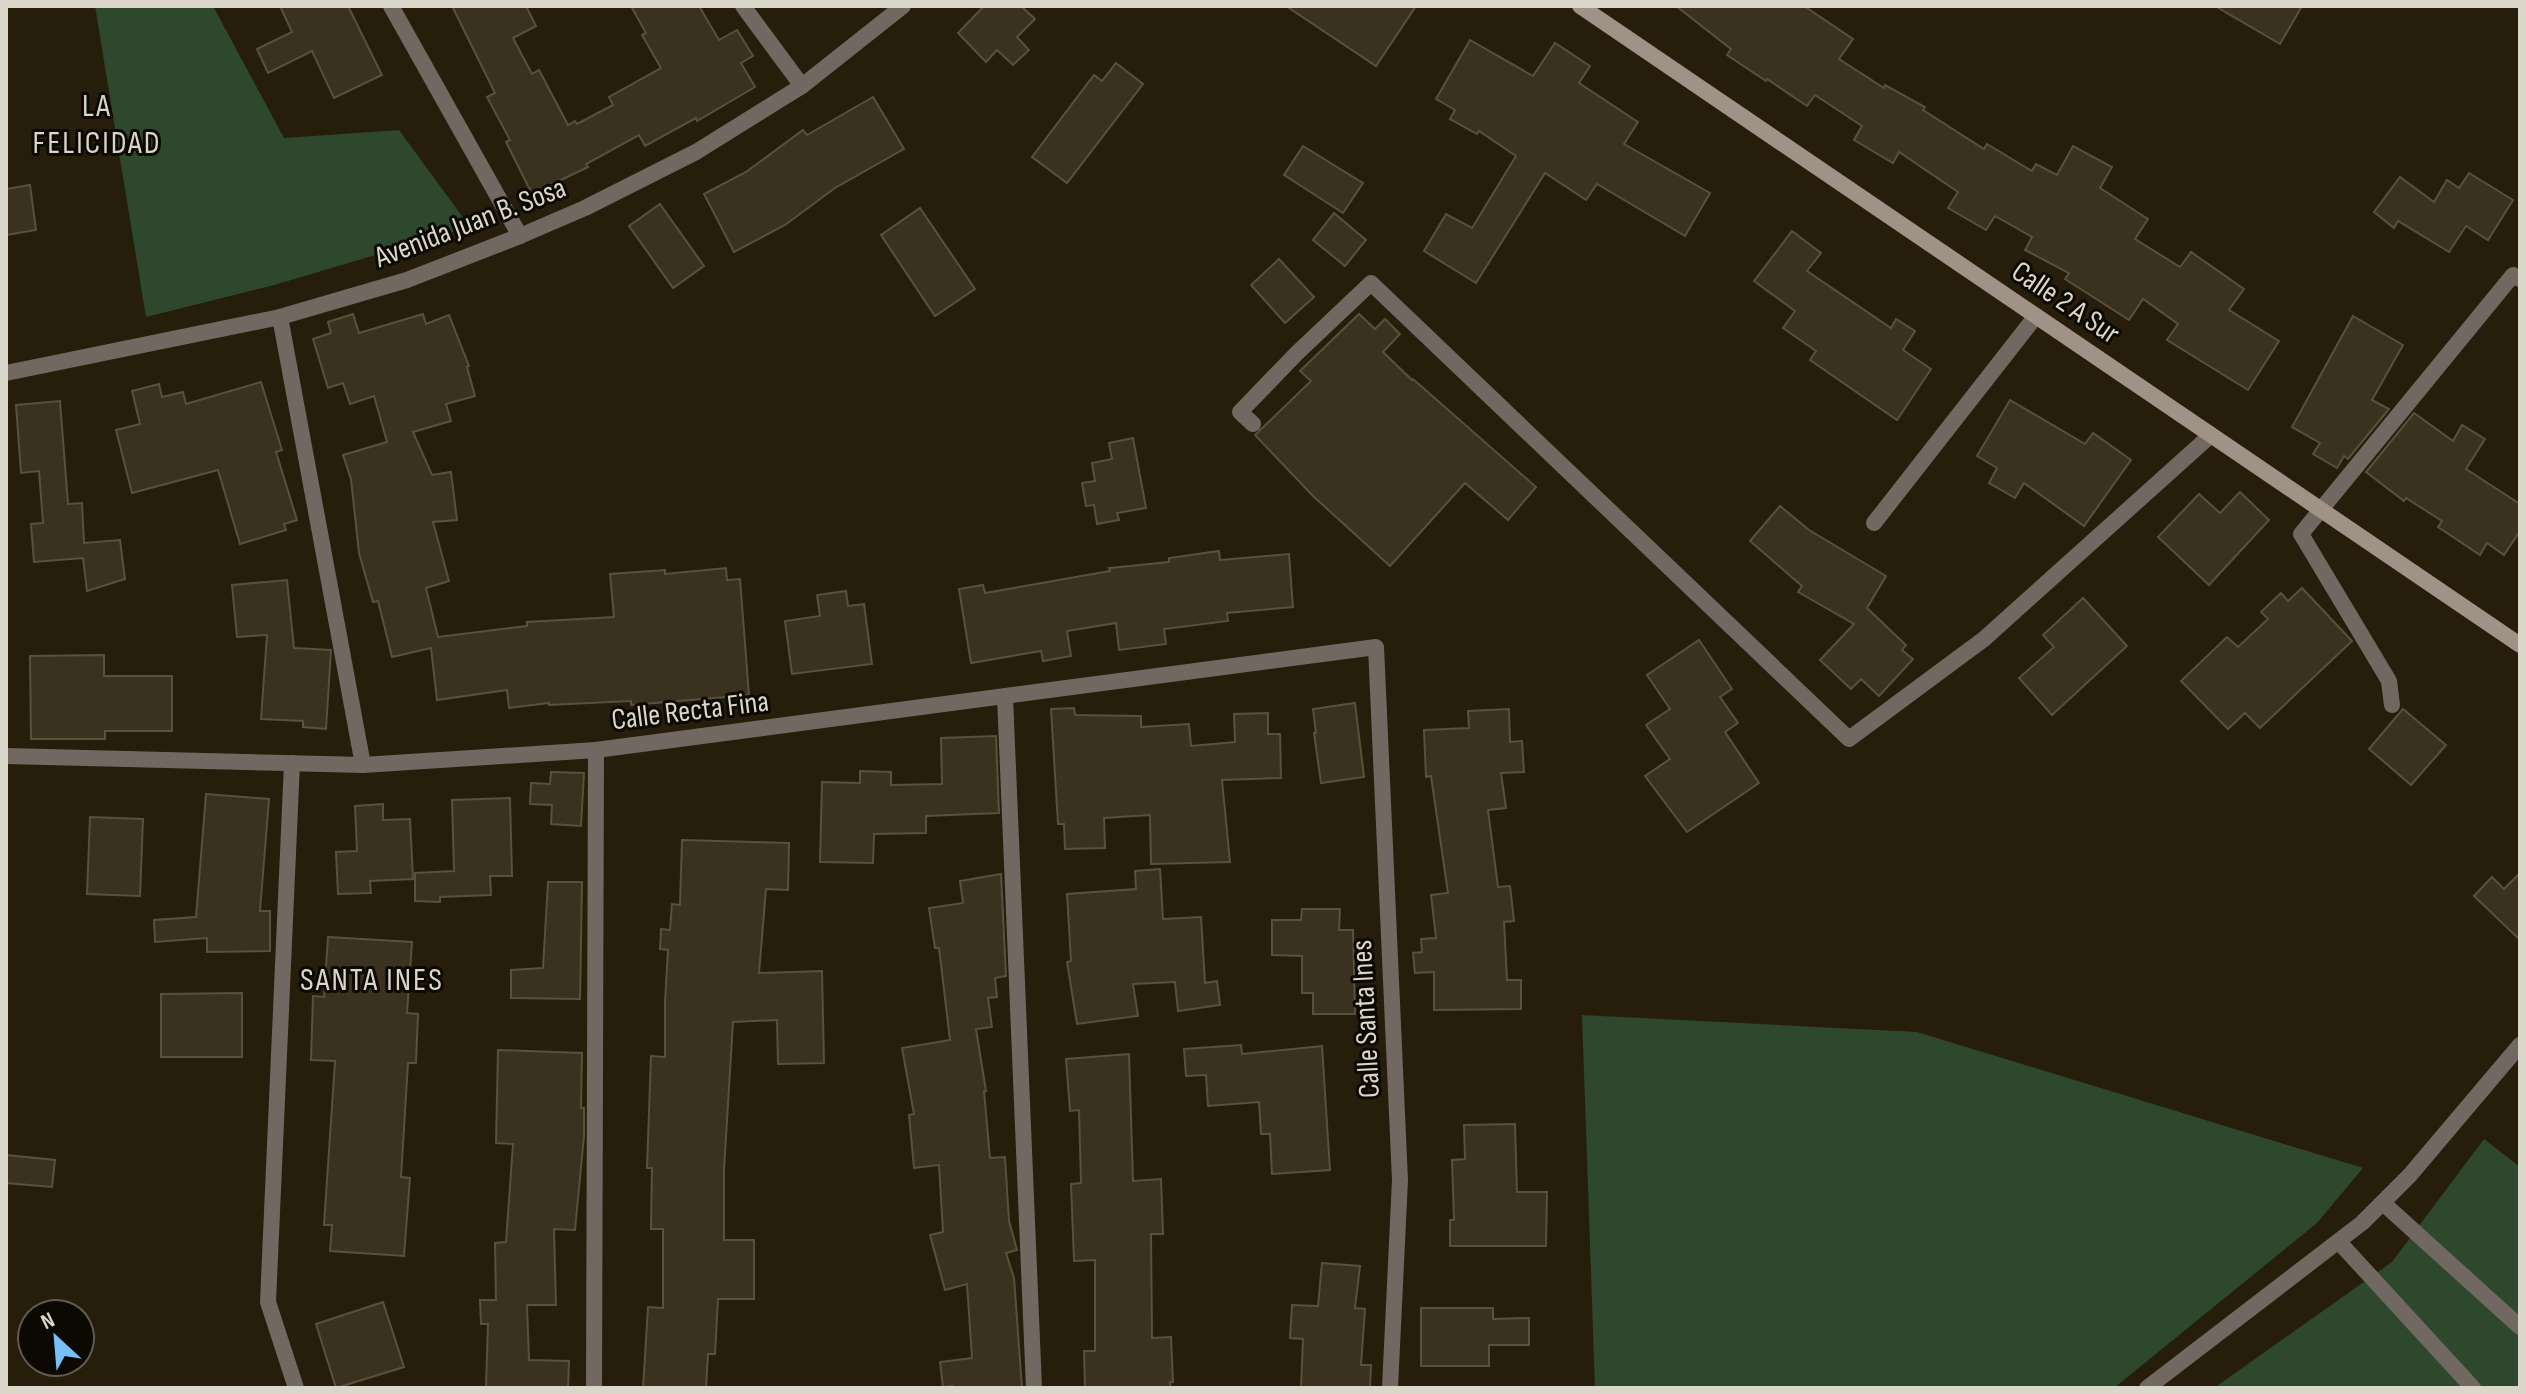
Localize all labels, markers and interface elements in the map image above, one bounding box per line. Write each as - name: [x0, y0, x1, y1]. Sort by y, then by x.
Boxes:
- district label: LA FELICIDAD: [33, 87, 161, 163]
- street label: Avenida Juan B. Sosa: [369, 170, 571, 276]
- street label: Calle 2 A Sur: [2005, 254, 2127, 352]
- street label: Calle Recta Fina: [609, 683, 771, 738]
- street label: Calle Santa Ines: [1344, 939, 1388, 1099]
- district label: SANTA INES: [300, 961, 444, 1000]
- north arrow: [16, 1298, 96, 1378]
- text: N: [37, 1307, 59, 1336]

